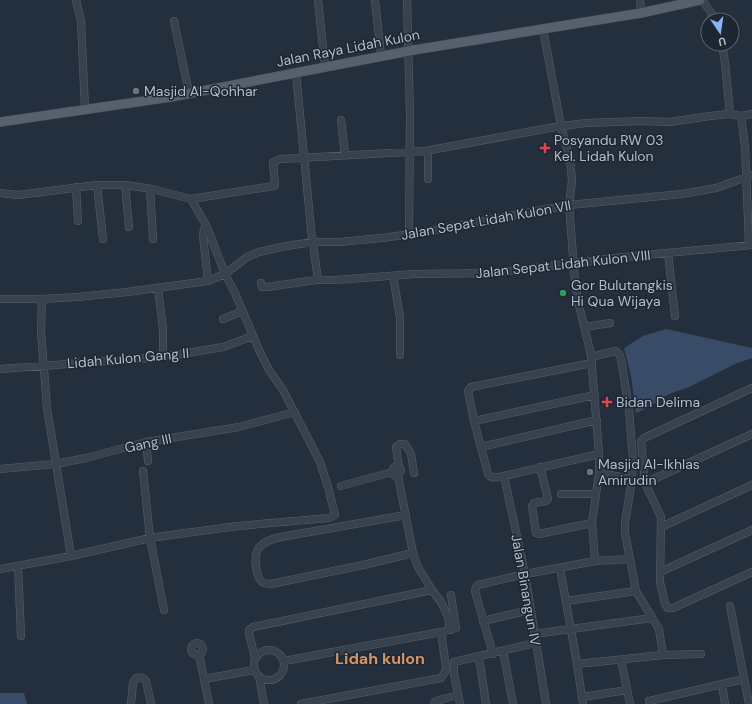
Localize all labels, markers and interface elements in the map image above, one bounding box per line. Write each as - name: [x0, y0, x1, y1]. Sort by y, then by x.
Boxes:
- north arrow: [700, 12, 740, 52]
- street label: Jalan Raya Lidah Kulon: [275, 25, 421, 71]
- text: U: [717, 34, 728, 49]
- place label: Masjid Al-Qohhar: [144, 82, 258, 100]
- marker: Masjid Al-Qohhar: [131, 86, 141, 96]
- place label: Posyandu RW 03 Kel. Lidah Kulon: [554, 131, 663, 165]
- marker: Posyandu RW 03 Kel. Lidah Kulon: [539, 142, 551, 154]
- street label: Jalan Sepat Lidah Kulon VII: [399, 196, 573, 244]
- street label: Jalan Sepat Lidah Kulon VIII: [475, 246, 651, 282]
- place label: Gor Bulutangkis Hi Qua Wijaya: [571, 276, 673, 310]
- marker: Gor Bulutangkis Hi Qua Wijaya: [558, 288, 568, 298]
- street label: Lidah Kulon Gang II: [66, 344, 190, 372]
- place label: Bidan Delima: [616, 393, 700, 411]
- marker: Bidan Delima: [601, 396, 613, 408]
- street label: Gang III: [123, 429, 173, 457]
- place label: Masjid Al-Ikhlas Amirudin: [598, 455, 700, 489]
- marker: Masjid Al-Ikhlas Amirudin: [585, 467, 595, 477]
- street label: Jalan Binangun IV: [507, 533, 545, 648]
- district label: Lidah kulon: [335, 648, 425, 669]

